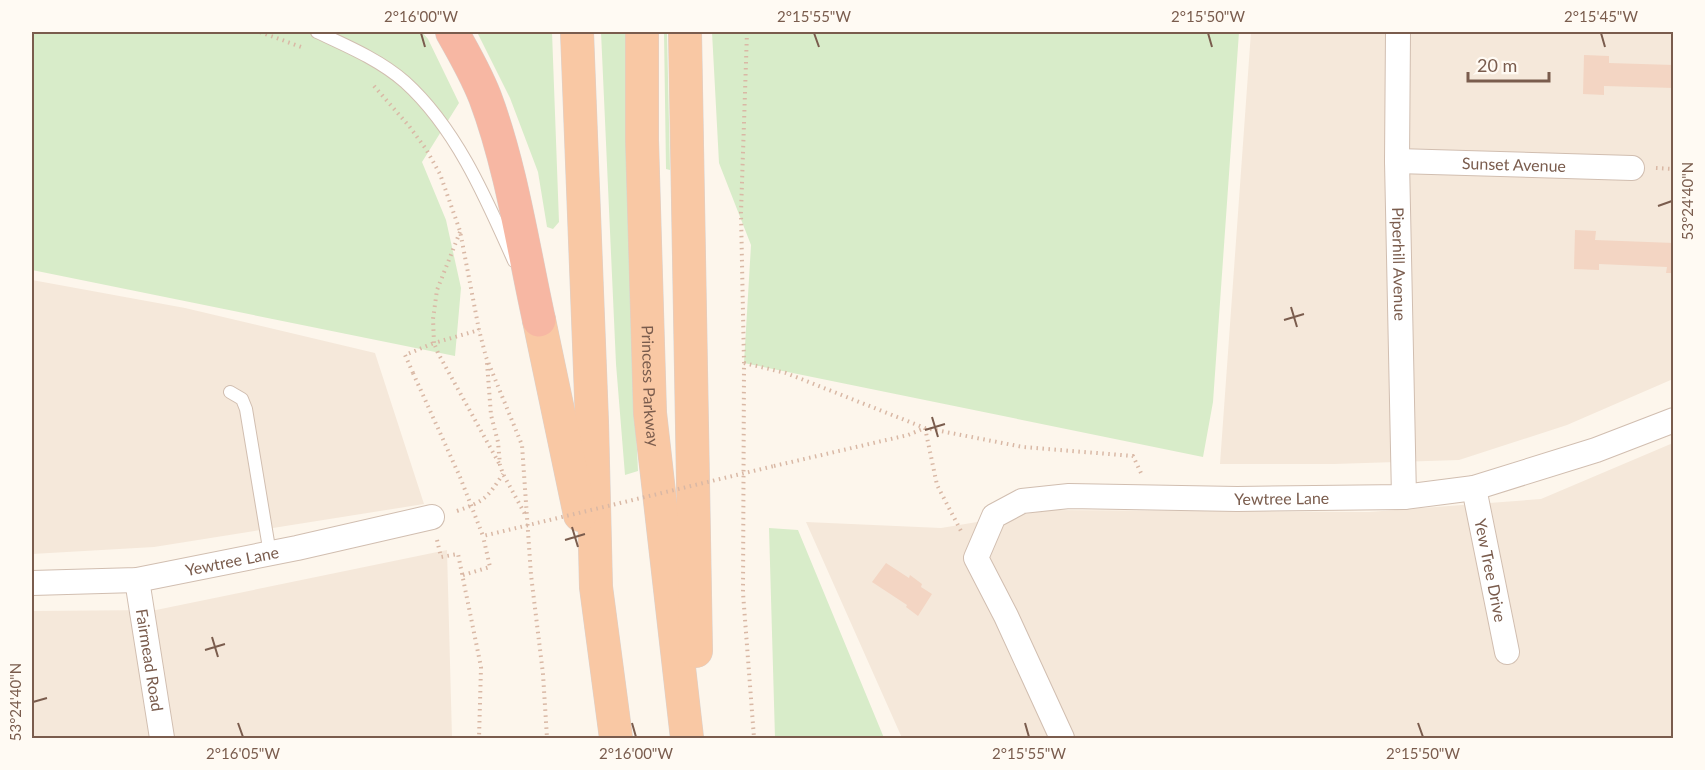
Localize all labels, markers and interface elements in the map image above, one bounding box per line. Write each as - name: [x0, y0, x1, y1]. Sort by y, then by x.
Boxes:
- text: 2°16'00"W: [384, 7, 458, 25]
- text: 2°15'55"W: [777, 7, 851, 25]
- text: 2°15'50"W: [1171, 7, 1245, 25]
- text: 2°15'45"W: [1564, 7, 1638, 25]
- scale bar: [1468, 45, 1549, 83]
- text: 20 m: [1477, 54, 1517, 76]
- street label: Sunset Avenue: [1462, 153, 1566, 175]
- text: 53°24'40"N: [1678, 162, 1696, 240]
- street label: Piperhill Avenue: [1389, 207, 1410, 321]
- street label: Princess Parkway: [638, 325, 664, 448]
- street label: Yewtree Lane: [1234, 488, 1329, 508]
- street label: Yew Tree Drive: [1471, 517, 1511, 624]
- street label: Yewtree Lane: [184, 542, 280, 579]
- street label: Fairmead Road: [133, 607, 168, 713]
- text: 53°24'40"N: [6, 663, 24, 741]
- text: 2°16'05"W: [206, 744, 280, 762]
- text: 2°16'00"W: [599, 744, 673, 762]
- text: 2°15'55"W: [992, 744, 1066, 762]
- text: 2°15'50"W: [1386, 744, 1460, 762]

